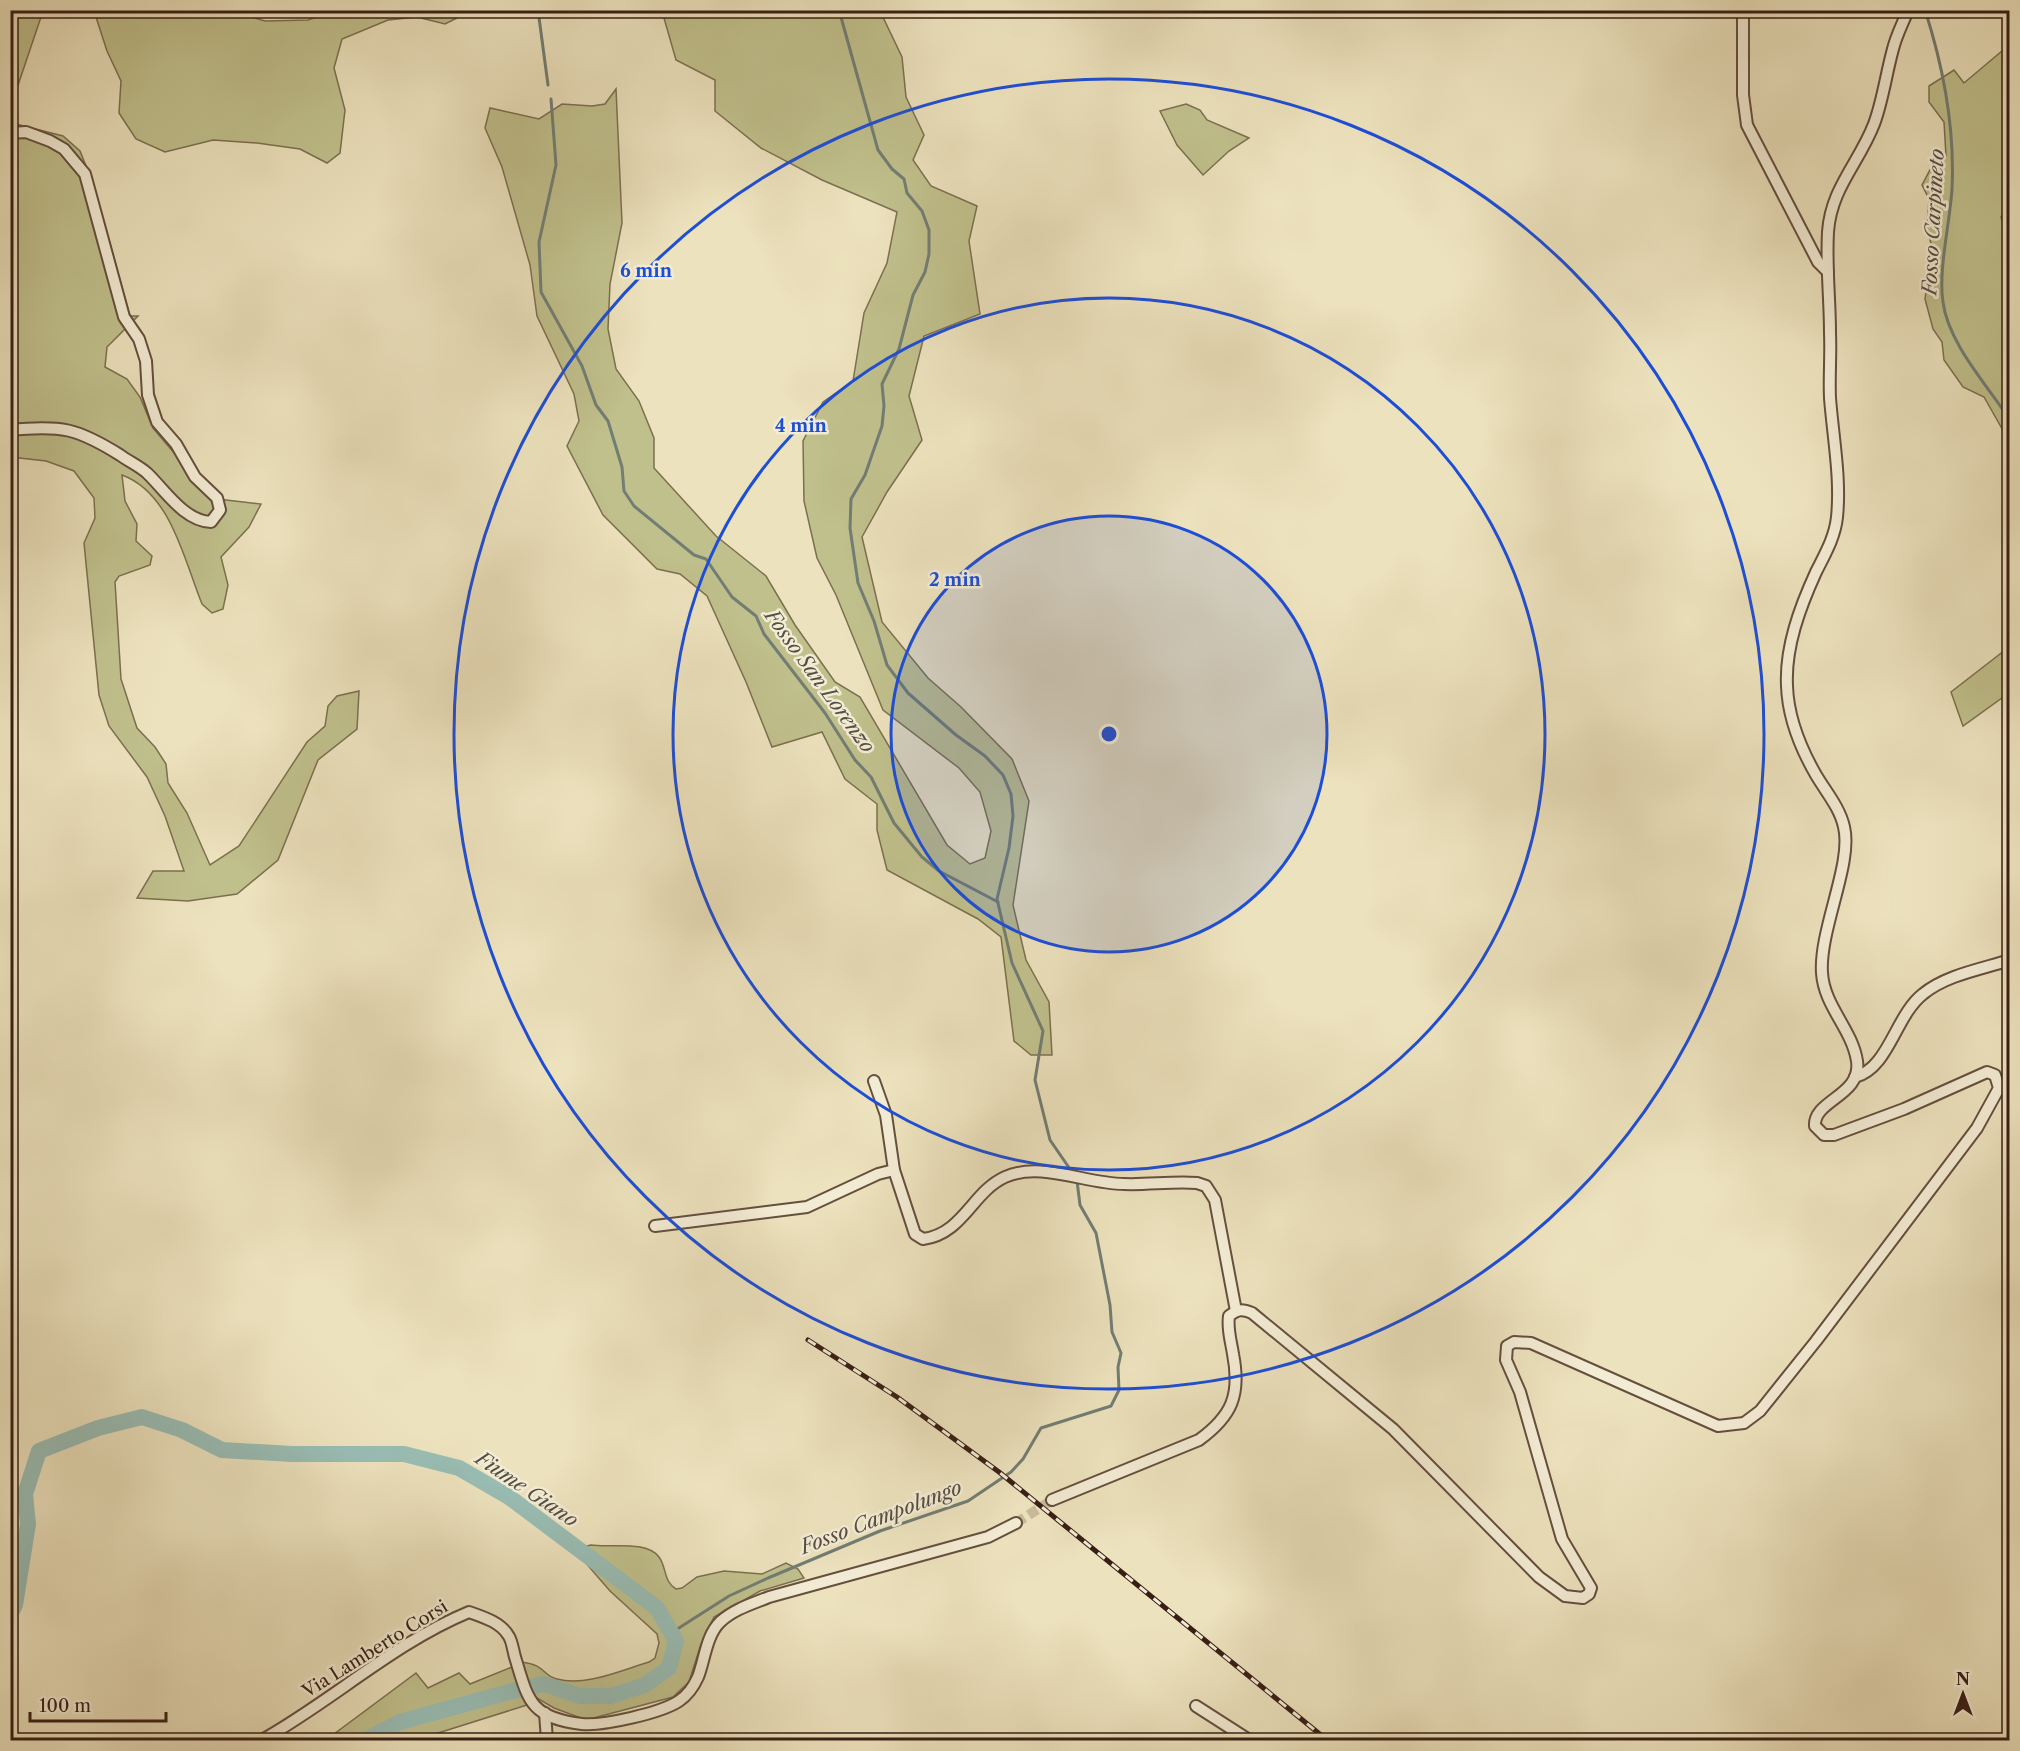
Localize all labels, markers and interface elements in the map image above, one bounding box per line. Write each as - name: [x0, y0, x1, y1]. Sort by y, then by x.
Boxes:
- water label: Fosso Carpineto: [1917, 148, 1949, 298]
- text: 6 min: [620, 260, 673, 282]
- text: 4 min: [775, 415, 828, 437]
- text: 2 min: [929, 569, 982, 591]
- water label: Fosso San Lorenzo: [759, 603, 880, 757]
- centre of rings: [1099, 724, 1119, 744]
- water label: Fiume Giano: [470, 1445, 583, 1532]
- water label: Fosso Campolungo: [795, 1475, 965, 1560]
- street label: Via Lamberto Corsi: [297, 1595, 452, 1703]
- north arrow: [1933, 1664, 1993, 1724]
- text: N: [1956, 1669, 1970, 1689]
- scale bar: [30, 1685, 166, 1723]
- text: 100 m: [39, 1695, 91, 1717]

